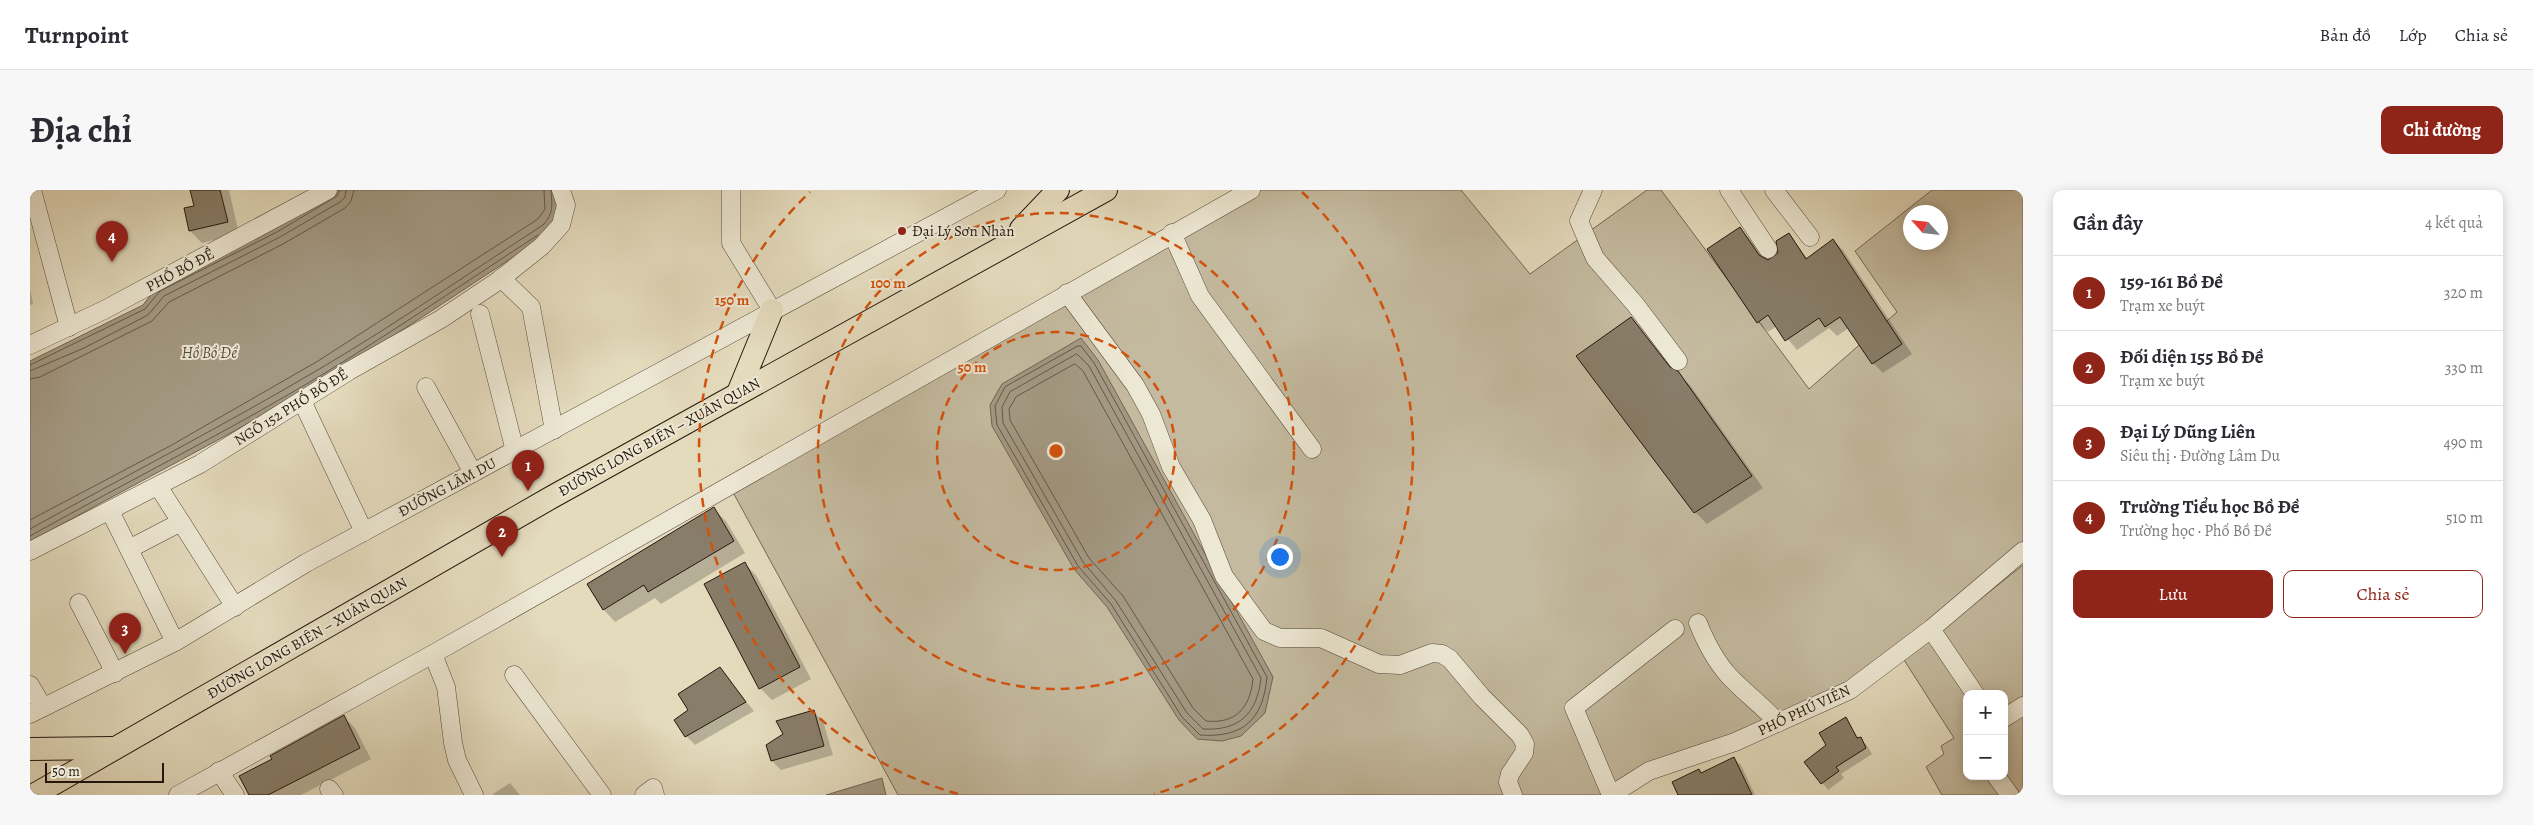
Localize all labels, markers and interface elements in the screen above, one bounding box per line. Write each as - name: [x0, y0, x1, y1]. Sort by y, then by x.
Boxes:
- text: Turnpoint: [25, 19, 129, 51]
- text: Bản đồ: [2320, 23, 2371, 47]
- text: Lớp: [2399, 23, 2427, 47]
- text: Chia sẻ: [2455, 23, 2508, 47]
- text: Địa chỉ: [30, 106, 132, 154]
- button: Chỉ đường: [2381, 106, 2503, 154]
- north arrow: [1903, 205, 1948, 250]
- text: Gần đây: [2073, 209, 2143, 237]
- text: 4 kết quả: [2425, 212, 2483, 234]
- pin: 4: [96, 221, 128, 262]
- place label: Đại Lý Sơn Nhàn: [912, 221, 1015, 241]
- marker: Đại Lý Sơn Nhàn: [896, 225, 908, 237]
- street label: PHỐ BỒ ĐỀ: [142, 244, 218, 296]
- text: 159-161 Bồ Đề: [2120, 269, 2223, 295]
- text: 100 m: [870, 273, 906, 293]
- text: 1: [2086, 282, 2092, 304]
- text: 320 m: [2444, 282, 2483, 304]
- text: 150 m: [715, 290, 750, 310]
- text: Trạm xe buýt: [2120, 295, 2205, 317]
- water label: Hồ Bồ Đề: [181, 342, 238, 364]
- text: Đối diện 155 Bồ Đề: [2120, 344, 2263, 370]
- text: 50 m: [957, 357, 987, 377]
- text: 2: [2085, 357, 2093, 379]
- text: 330 m: [2445, 357, 2483, 379]
- street label: NGÕ 152 PHỐ BỒ ĐỀ: [230, 364, 352, 450]
- text: Trạm xe buýt: [2120, 370, 2205, 392]
- street label: ĐƯỜNG LONG BIÊN – XUÂN QUAN: [554, 373, 764, 501]
- text: Đại Lý Dũng Liên: [2120, 419, 2256, 445]
- text: 3: [2086, 432, 2092, 454]
- text: 490 m: [2443, 432, 2483, 454]
- centre of rings: [1047, 442, 1065, 460]
- text: Siêu thị · Đường Lâm Du: [2120, 445, 2280, 467]
- pin: 1: [512, 450, 544, 491]
- street label: ĐƯỜNG LÂM DU: [394, 453, 500, 521]
- text: Trường Tiểu học Bồ Đề: [2120, 494, 2300, 520]
- text: 4: [2085, 507, 2093, 529]
- text: 510 m: [2446, 507, 2483, 529]
- pin: 2: [486, 516, 518, 557]
- text: Trường học · Phố Bồ Đề: [2120, 520, 2272, 542]
- your location: [1267, 544, 1293, 570]
- button: Lưu: [2073, 570, 2273, 618]
- button: Chia sẻ: [2283, 570, 2483, 618]
- street label: ĐƯỜNG LONG BIÊN – XUÂN QUAN: [203, 572, 411, 704]
- pin: 3: [109, 613, 141, 654]
- street label: PHỐ PHÚ VIÊN: [1755, 680, 1854, 740]
- map controls: [1963, 690, 2008, 780]
- button: +: [1963, 690, 2008, 735]
- button: −: [1963, 735, 2008, 780]
- scale bar: [45, 760, 164, 783]
- text: 50 m: [52, 762, 80, 781]

